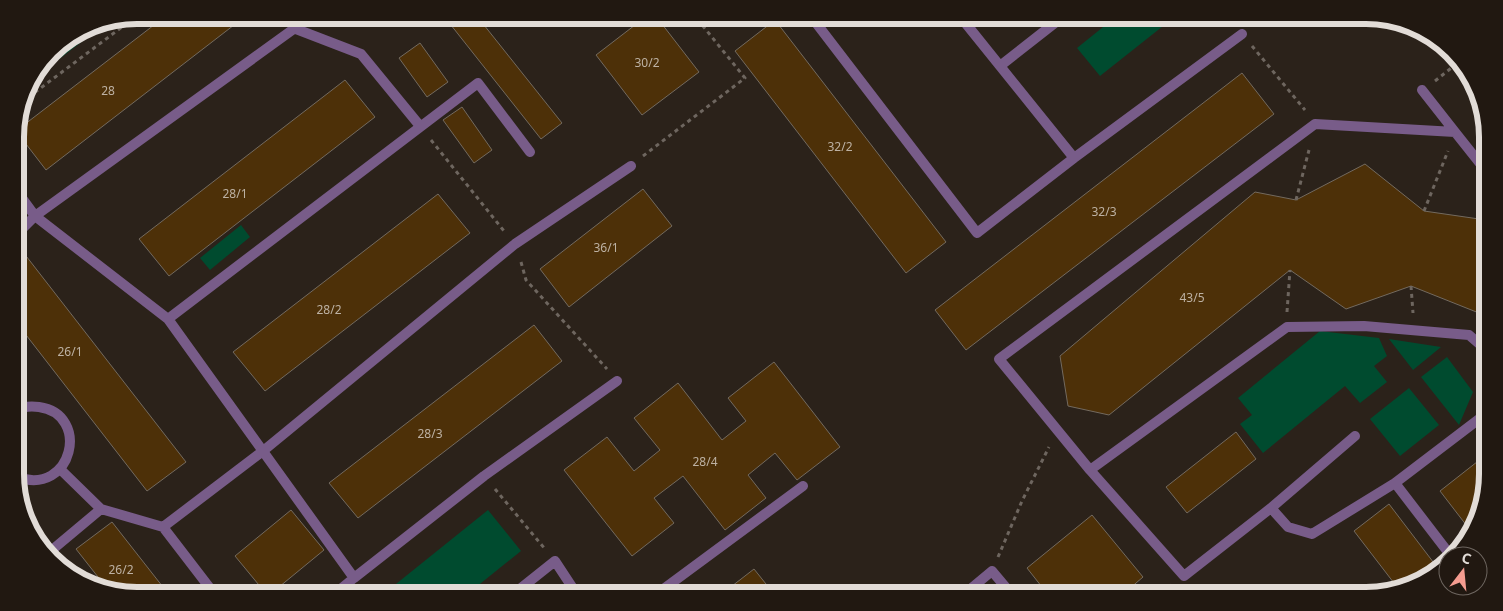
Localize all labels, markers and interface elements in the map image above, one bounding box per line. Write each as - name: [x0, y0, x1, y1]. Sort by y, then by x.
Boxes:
- house number: 30/2: [634, 54, 660, 71]
- house number: 28: [101, 82, 115, 99]
- house number: 32/2: [827, 138, 853, 155]
- house number: 28/1: [222, 185, 248, 202]
- house number: 32/3: [1091, 203, 1117, 220]
- house number: 36/1: [593, 239, 619, 256]
- house number: 43/5: [1179, 289, 1205, 306]
- house number: 28/2: [316, 301, 342, 318]
- house number: 26/1: [57, 343, 83, 360]
- house number: 28/3: [417, 425, 443, 442]
- house number: 28/4: [692, 453, 718, 470]
- north arrow: [1438, 546, 1488, 596]
- text: С: [1460, 548, 1474, 568]
- house number: 26/2: [108, 561, 134, 578]

